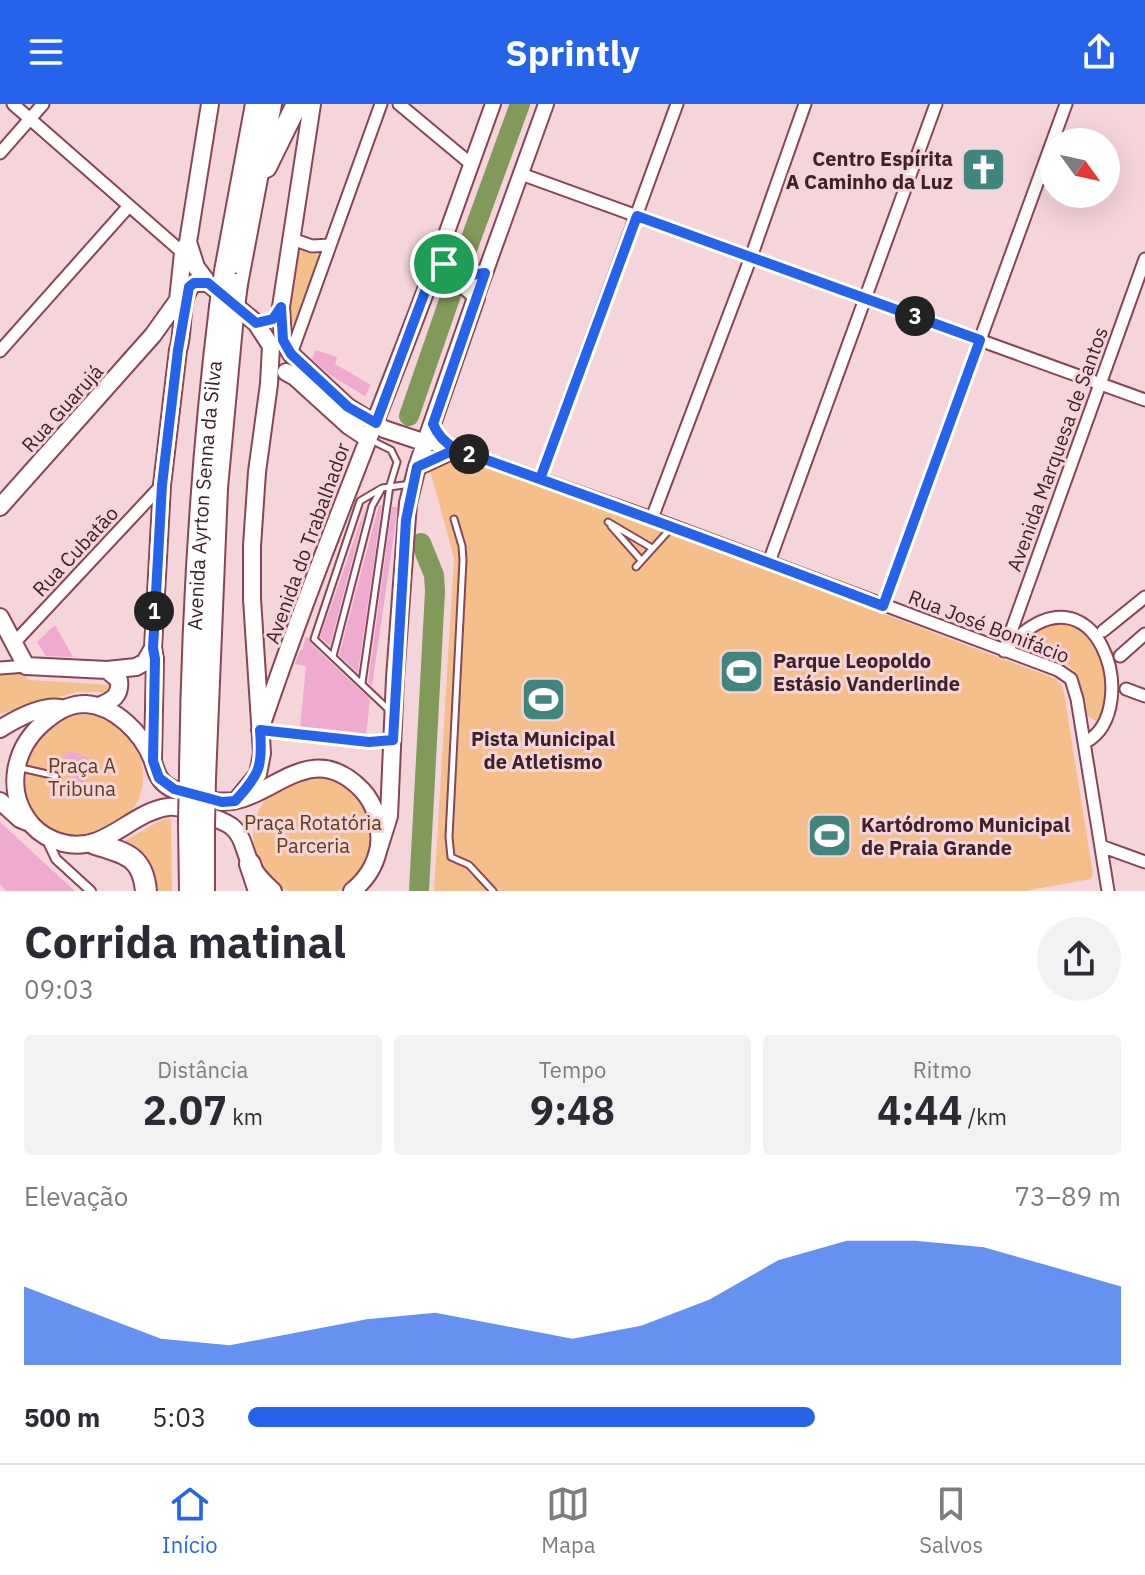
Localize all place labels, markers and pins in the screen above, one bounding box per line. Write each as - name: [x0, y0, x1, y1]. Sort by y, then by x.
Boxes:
- place label: Centro Espírita A Caminho da Luz: [786, 145, 953, 195]
- church icon: Centro Espírita A Caminho da Luz: [960, 146, 1008, 194]
- pin: [410, 230, 478, 298]
- pin: 3: [895, 296, 935, 336]
- pin: 2: [449, 434, 489, 474]
- pin: 1: [134, 591, 174, 631]
- place label: Parque Leopoldo Estásio Vanderlinde: [773, 647, 960, 697]
- sports icon: Parque Leopoldo Estásio Vanderlinde: [718, 648, 766, 696]
- sports icon: Pista Municipal de Atletismo: [519, 675, 567, 723]
- place label: Pista Municipal de Atletismo: [471, 725, 615, 775]
- sports icon: Kartódromo Municipal de Praia Grande: [806, 811, 854, 859]
- place label: Kartódromo Municipal de Praia Grande: [861, 811, 1070, 861]

